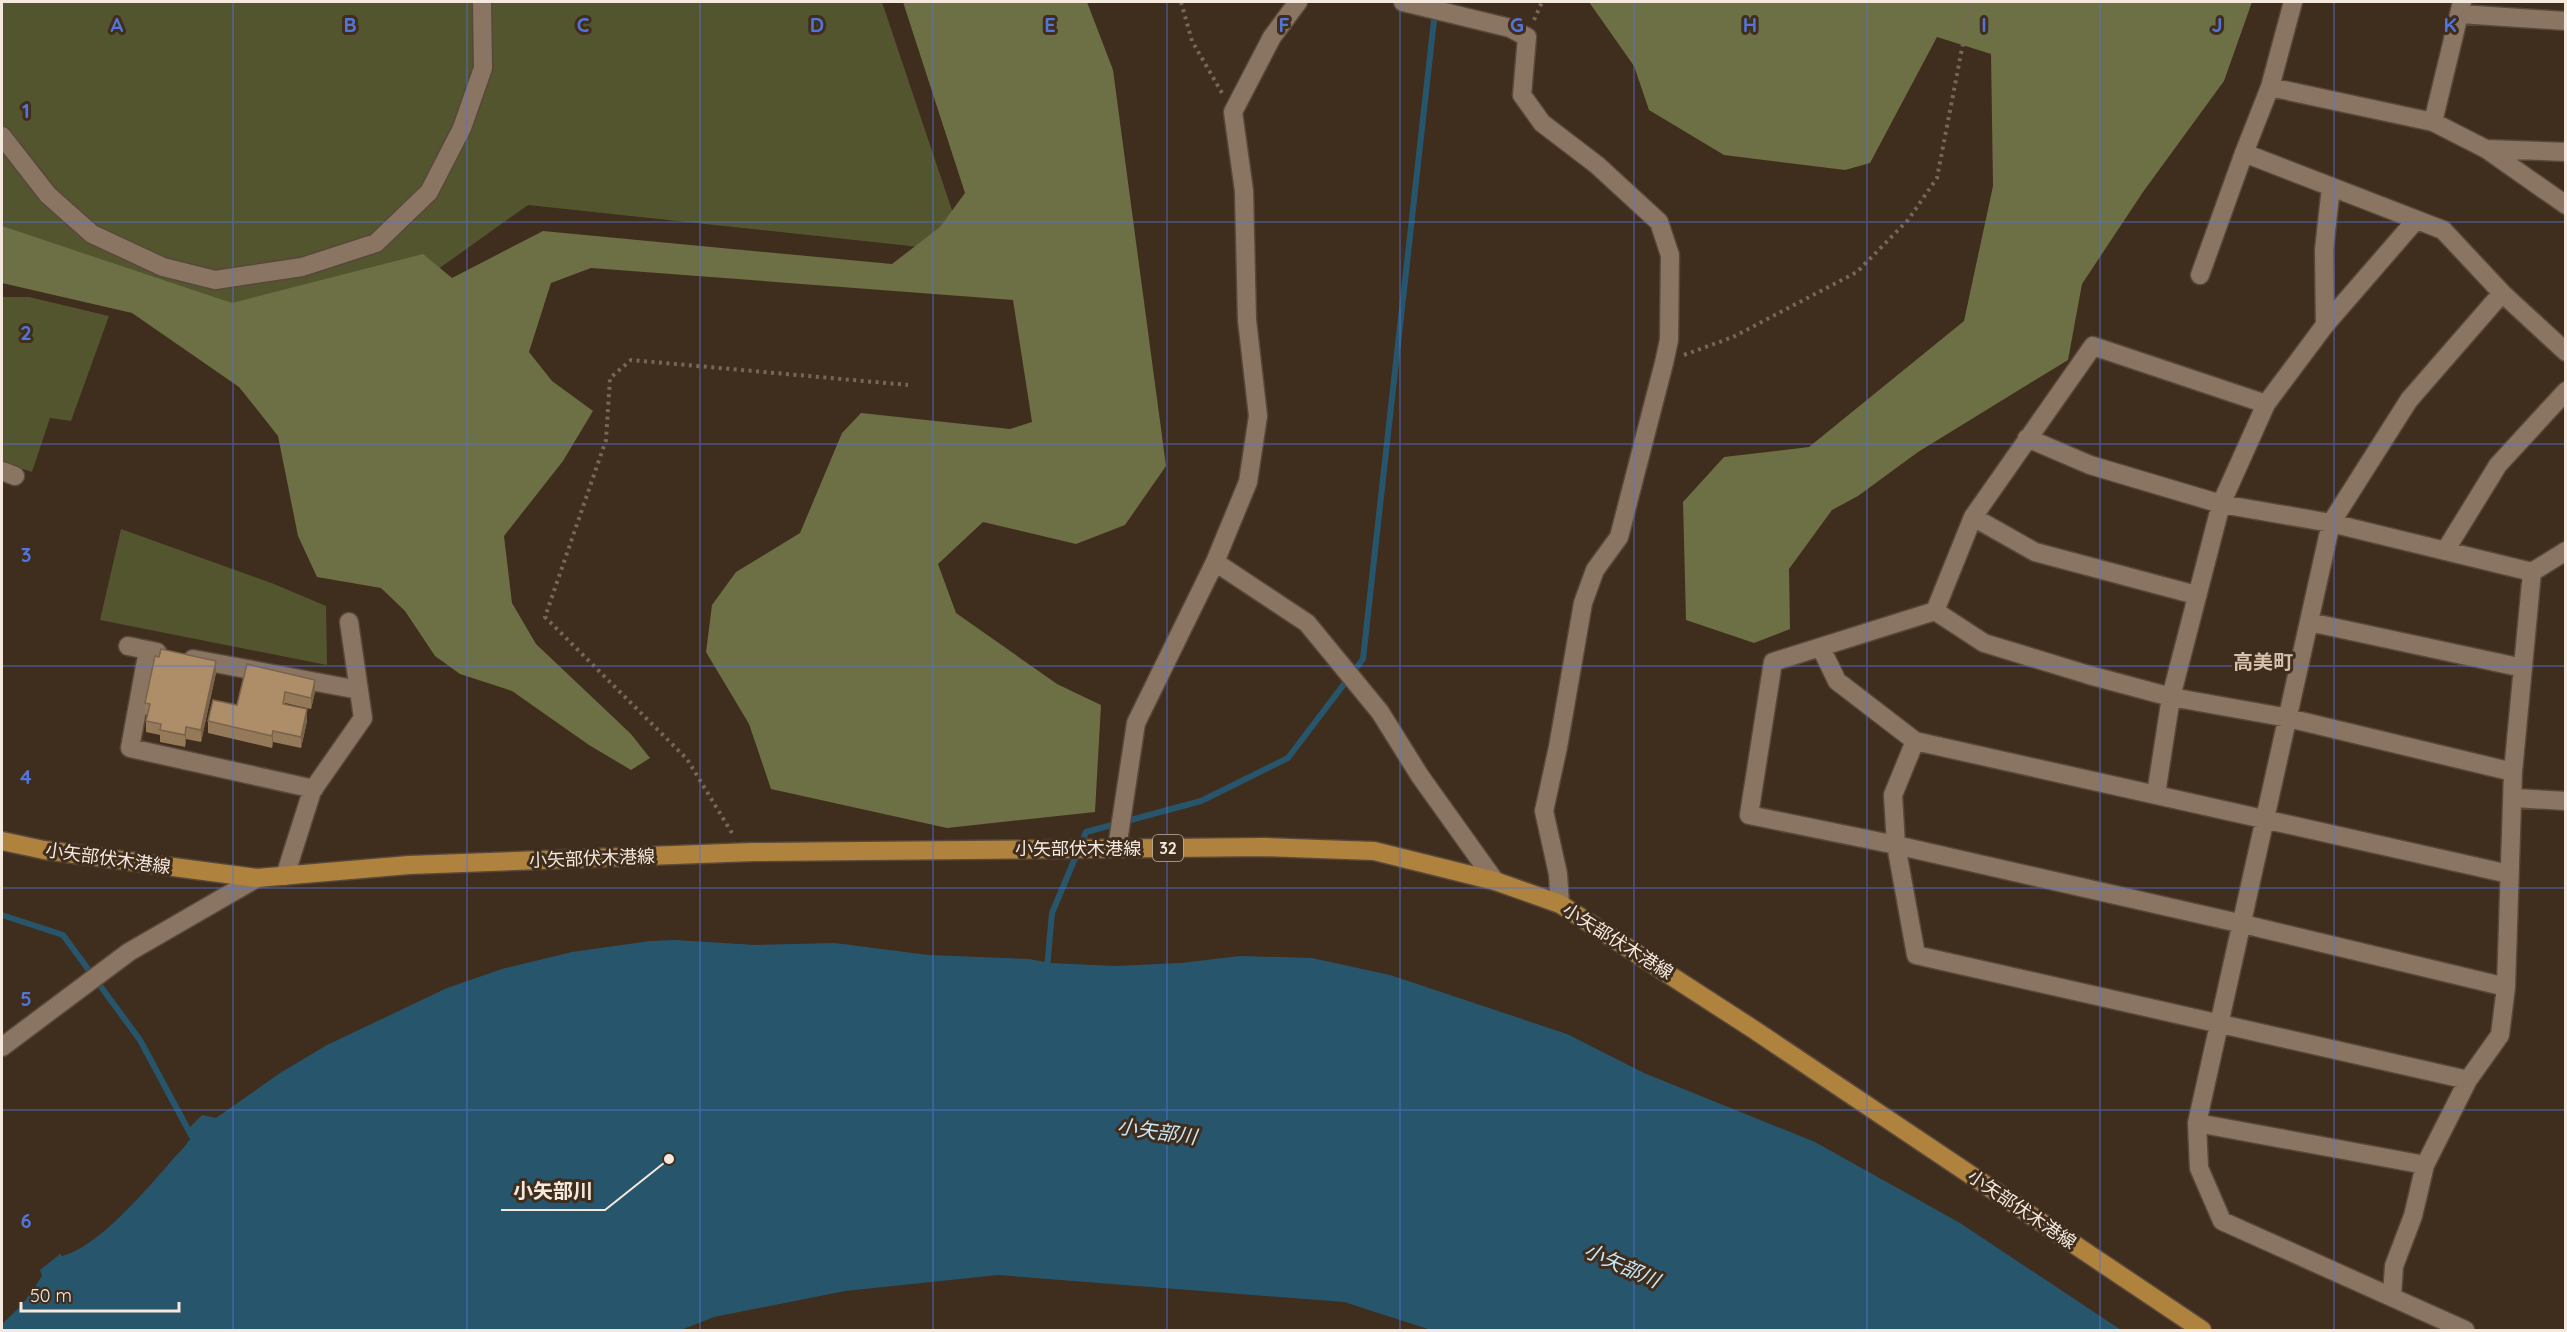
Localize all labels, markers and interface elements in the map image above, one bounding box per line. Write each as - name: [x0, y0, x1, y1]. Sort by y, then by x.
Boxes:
- text: A: [111, 12, 124, 37]
- text: B: [343, 12, 357, 37]
- text: C: [577, 12, 590, 37]
- text: D: [810, 12, 824, 37]
- text: E: [1044, 12, 1056, 37]
- text: F: [1278, 12, 1290, 37]
- text: G: [1510, 12, 1524, 37]
- text: H: [1743, 12, 1757, 37]
- text: I: [1981, 12, 1987, 37]
- text: J: [2211, 12, 2223, 37]
- text: K: [2443, 12, 2457, 37]
- text: 1: [22, 98, 30, 123]
- text: 2: [20, 320, 32, 345]
- text: 3: [21, 542, 31, 567]
- district label: 高美町: [2233, 649, 2293, 674]
- text: 4: [20, 764, 32, 789]
- road number: 32: [1153, 835, 1183, 861]
- street label: 小矢部伏木港線: [1015, 837, 1141, 860]
- street label: 小矢部伏木港線: [44, 838, 172, 878]
- street label: 小矢部伏木港線: [529, 844, 655, 872]
- street label: 小矢部伏木港線: [1558, 898, 1678, 984]
- text: 5: [20, 986, 32, 1011]
- water label: 小矢部川: [1116, 1113, 1200, 1149]
- street label: 小矢部伏木港線: [1963, 1164, 2081, 1254]
- callout: 小矢部川: [501, 1172, 605, 1210]
- text: 小矢部川: [513, 1178, 593, 1203]
- text: 6: [20, 1208, 32, 1233]
- water label: 小矢部川: [1580, 1237, 1665, 1294]
- scale bar: [21, 1275, 178, 1313]
- text: 50 m: [30, 1284, 72, 1307]

